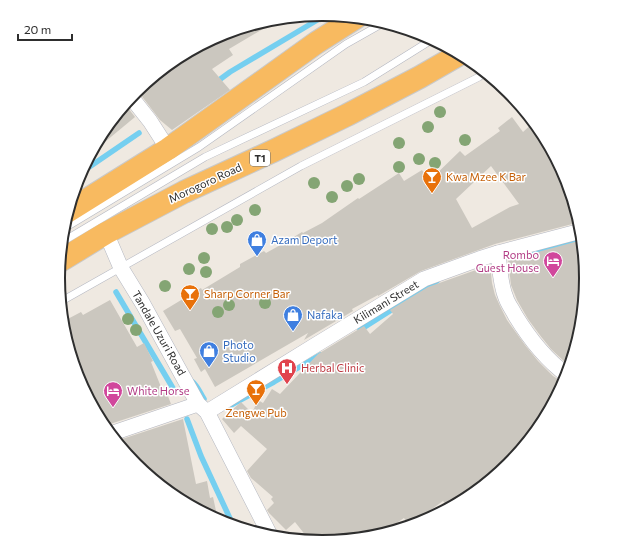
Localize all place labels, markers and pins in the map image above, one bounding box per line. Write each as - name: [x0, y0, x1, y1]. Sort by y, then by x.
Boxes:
- bar icon: Kwa Mzee K Bar: [421, 166, 443, 194]
- place label: Kwa Mzee K Bar: [446, 170, 527, 183]
- shop icon: Azam Deport: [246, 229, 268, 257]
- place label: Azam Deport: [271, 233, 338, 246]
- place label: Rombo Guest House: [476, 248, 539, 274]
- hotel icon: Rombo Guest House: [542, 250, 564, 278]
- bar icon: Sharp Corner Bar: [179, 283, 201, 311]
- place label: Sharp Corner Bar: [204, 287, 290, 300]
- shop icon: Nafaka: [282, 304, 304, 332]
- place label: Nafaka: [307, 308, 343, 321]
- place label: Photo Studio: [223, 338, 256, 364]
- shop icon: Photo Studio: [198, 340, 220, 368]
- hospital icon: Herbal Clinic: [276, 357, 298, 385]
- place label: Herbal Clinic: [301, 361, 364, 374]
- bar icon: Zengwe Pub: [245, 378, 267, 406]
- hotel icon: White Horse: [102, 380, 124, 408]
- place label: White Horse: [127, 384, 190, 397]
- place label: Zengwe Pub: [225, 406, 287, 419]

